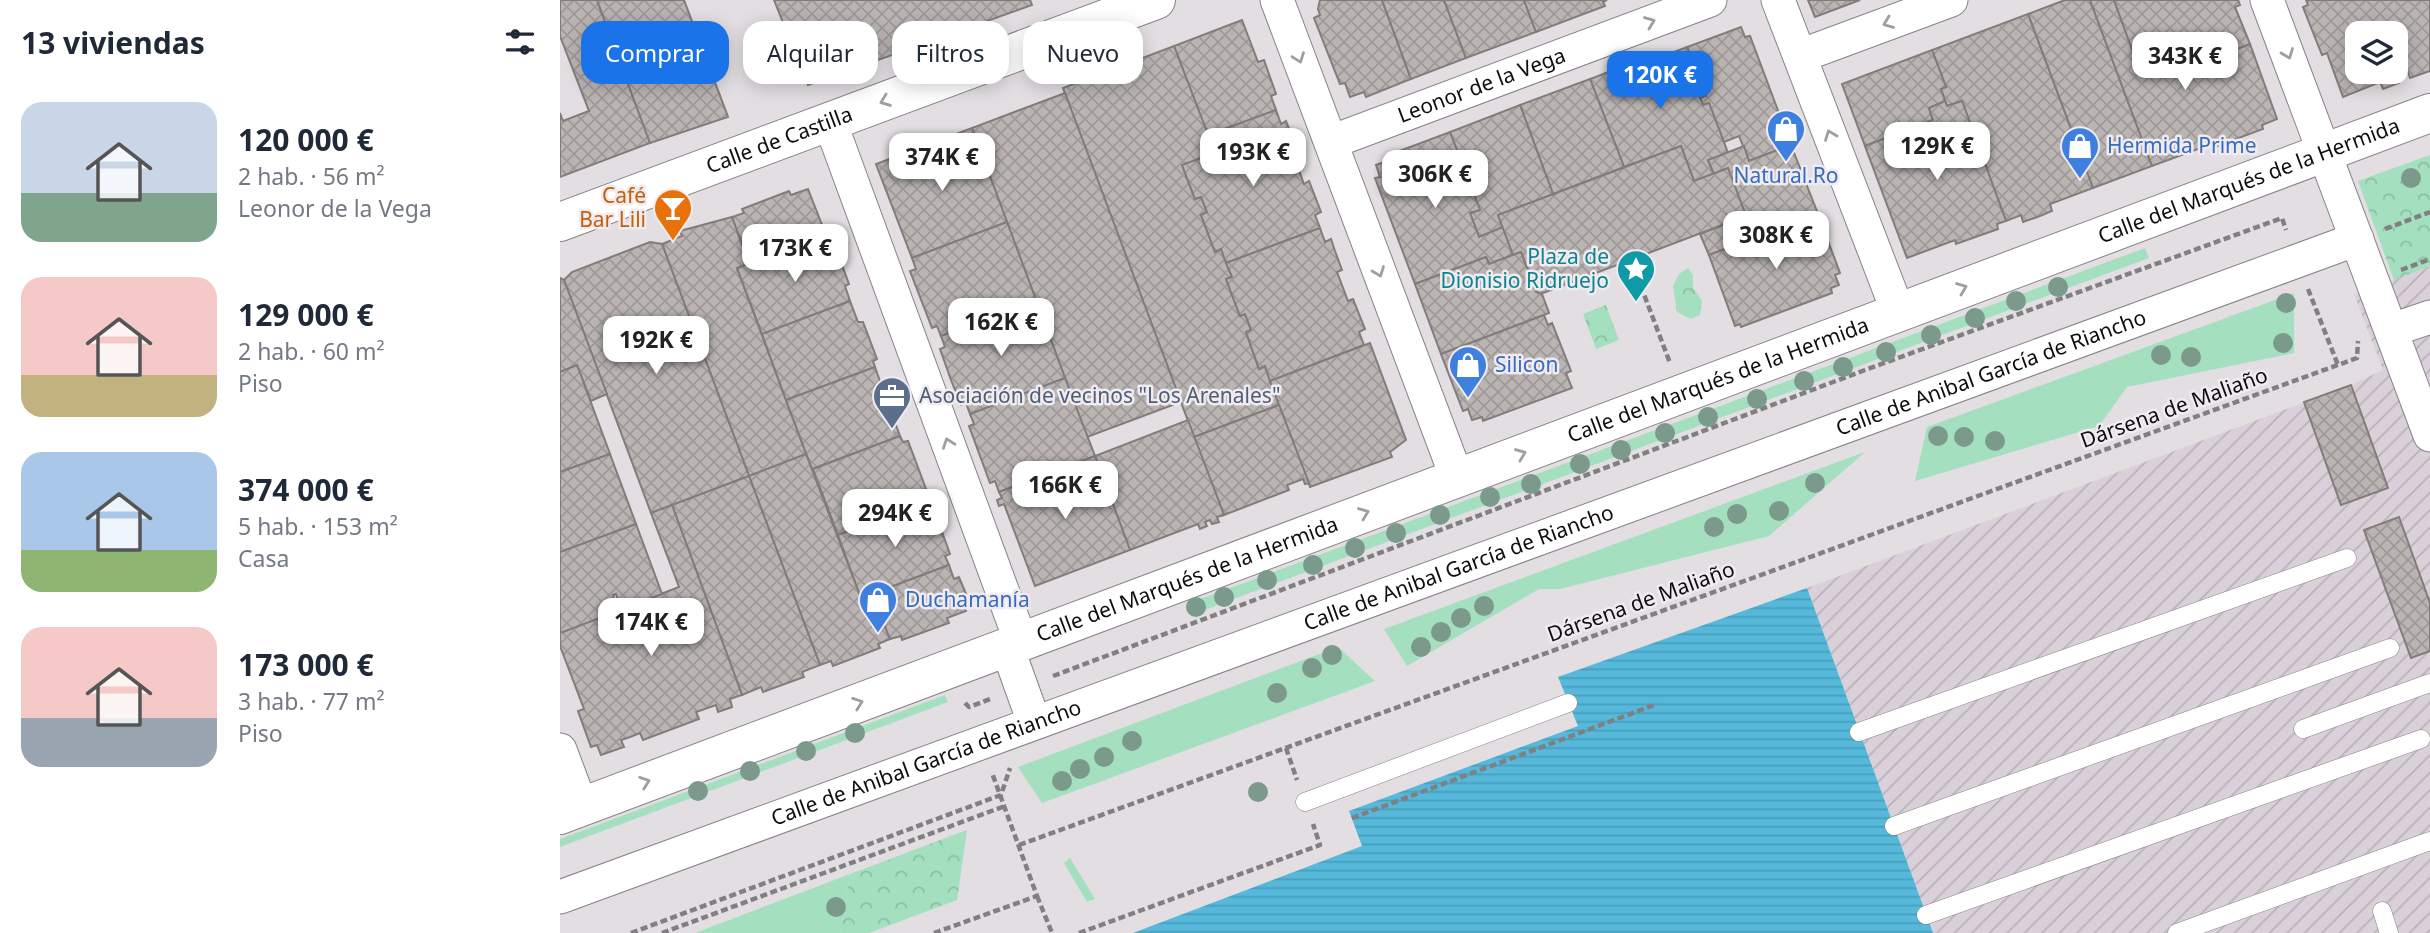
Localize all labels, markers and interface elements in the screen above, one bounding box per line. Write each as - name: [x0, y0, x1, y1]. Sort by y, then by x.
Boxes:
- one-way arrow: [1883, 15, 1895, 29]
- one-way arrow: [1644, 17, 1656, 31]
- chip: Comprar: [581, 21, 729, 84]
- chip: Alquilar: [743, 21, 878, 84]
- chip: Filtros: [892, 21, 1009, 84]
- chip: Nuevo: [1023, 21, 1143, 84]
- map controls: [2345, 21, 2408, 84]
- button: layers: [2345, 21, 2408, 84]
- text: 13 viviendas: [21, 22, 205, 63]
- icon: filters: [501, 23, 539, 61]
- pin: 343K €: [2128, 32, 2242, 92]
- text: 343K €: [2148, 39, 2222, 71]
- street label: Leonor de la Vega: [1394, 40, 1569, 129]
- one-way arrow: [2279, 48, 2293, 60]
- one-way arrow: [1291, 52, 1305, 64]
- pin: 120K €: [1603, 52, 1717, 111]
- text: 120K €: [1623, 58, 1697, 90]
- one-way arrow: [880, 93, 892, 107]
- street label: Calle de Castilla: [702, 99, 856, 179]
- shop icon: Natural.Ro: [1765, 108, 1807, 163]
- street label: Calle del Marqués de la Hermida: [2094, 111, 2403, 249]
- text: 120 000 €: [238, 119, 374, 160]
- pin: 129K €: [1880, 122, 1994, 182]
- shop icon: Hermida Prime: [2059, 125, 2101, 180]
- pin: 193K €: [1196, 128, 1310, 188]
- one-way arrow: [1825, 129, 1839, 141]
- text: 129K €: [1900, 129, 1974, 161]
- icon: home: [77, 130, 161, 214]
- place label: Hermida Prime: [2107, 131, 2257, 159]
- pin: 374K €: [885, 134, 999, 193]
- text: 193K €: [1216, 135, 1290, 167]
- text: 374K €: [905, 140, 979, 172]
- pin: 306K €: [1378, 150, 1492, 210]
- text: 306K €: [1398, 157, 1472, 189]
- text: 2 hab. · 56 m²: [238, 160, 385, 192]
- place label: Natural.Ro: [1733, 161, 1839, 189]
- place label: Café Bar Lili: [579, 181, 646, 233]
- bar icon: Café Bar Lili: [652, 187, 694, 242]
- text: Leonor de la Vega: [238, 192, 432, 224]
- pin: 308K €: [1719, 212, 1833, 271]
- text: 308K €: [1739, 218, 1813, 250]
- pin: 173K €: [738, 224, 852, 284]
- text: 173K €: [758, 231, 832, 263]
- place label: Plaza de Dionisio Ridruejo: [1440, 242, 1609, 294]
- place icon: Plaza de Dionisio Ridruejo: [1615, 248, 1657, 303]
- one-way arrow: [1371, 265, 1385, 277]
- one-way arrow: [1955, 282, 1968, 296]
- text: 129 000 €: [238, 294, 374, 335]
- pin: 162K €: [944, 298, 1058, 358]
- street label: Calle de Anibal García de Riancho: [1832, 302, 2150, 442]
- icon: home: [77, 305, 161, 389]
- text: 162K €: [964, 305, 1038, 337]
- street label: Calle del Marqués de la Hermida: [1563, 310, 1872, 449]
- pin: 192K €: [599, 316, 713, 376]
- text: 192K €: [619, 323, 693, 355]
- text: 2 hab. · 60 m²: [238, 335, 385, 367]
- shop icon: Silicon: [1447, 344, 1489, 399]
- place label: Silicon: [1495, 350, 1559, 378]
- street label: Dársena de Maliaño: [2076, 360, 2271, 454]
- text: Piso: [238, 367, 283, 399]
- office icon: Asociación de vecinos "Los Arenales": [871, 375, 913, 430]
- place label: Asociación de vecinos "Los Arenales": [919, 381, 1281, 409]
- one-way arrow: [942, 438, 956, 450]
- one-way arrow: [1514, 448, 1526, 462]
- pin: 166K €: [1008, 462, 1122, 521]
- text: 166K €: [1028, 468, 1102, 500]
- text: 374 000 €: [238, 469, 374, 510]
- icon: home: [77, 480, 161, 564]
- pin: 294K €: [838, 490, 952, 549]
- text: 294K €: [858, 496, 932, 528]
- street label: Calle de Anibal García de Riancho: [1299, 497, 1617, 637]
- one-way arrow: [1358, 507, 1370, 521]
- street label: Calle del Marqués de la Hermida: [1032, 509, 1342, 648]
- text: 5 hab. · 153 m²: [238, 510, 398, 542]
- text: Casa: [238, 542, 289, 574]
- street label: Dársena de Maliaño: [1543, 554, 1738, 648]
- shop icon: Duchamanía: [857, 579, 899, 634]
- place label: Duchamanía: [905, 585, 1030, 613]
- pin: 174K €: [594, 598, 708, 658]
- text: 174K €: [614, 605, 688, 637]
- text: 173 000 €: [238, 644, 374, 685]
- icon: home: [77, 655, 161, 739]
- text: 3 hab. · 77 m²: [238, 685, 385, 717]
- street label: Calle de Anibal García de Riancho: [767, 692, 1085, 832]
- one-way arrow: [852, 697, 864, 711]
- text: Piso: [238, 717, 283, 749]
- one-way arrow: [639, 776, 651, 790]

